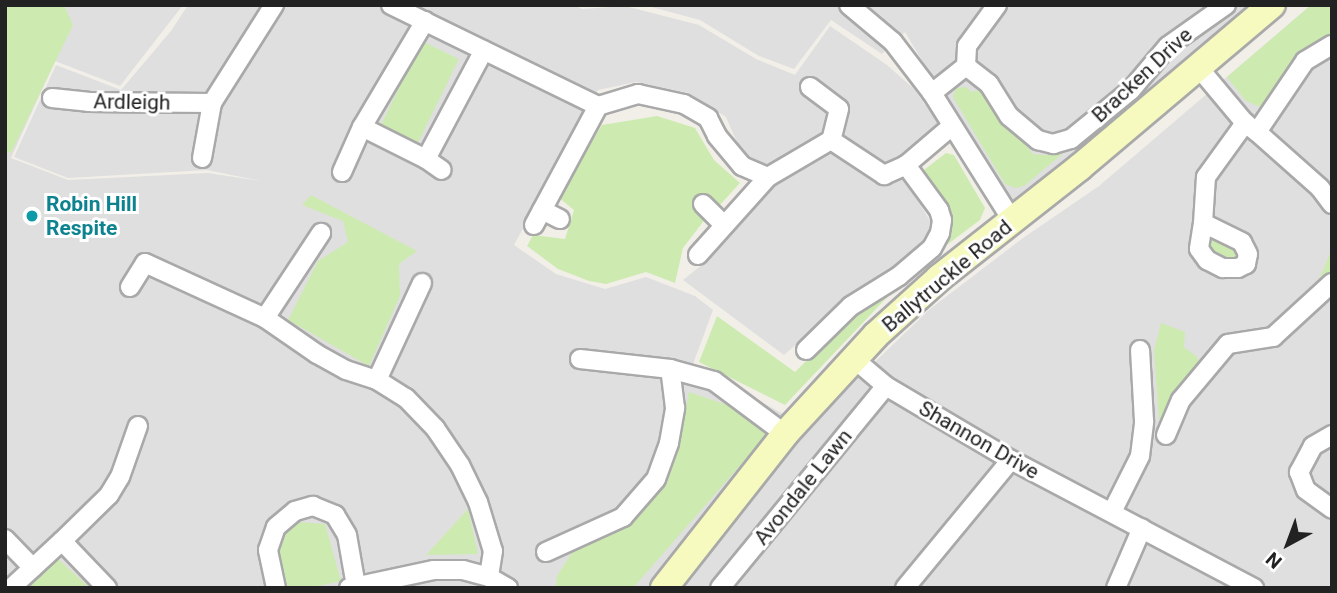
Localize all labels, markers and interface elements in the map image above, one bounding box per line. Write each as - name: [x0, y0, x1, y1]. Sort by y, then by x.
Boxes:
- street label: Bracken Drive: [1087, 22, 1197, 128]
- street label: Ardleigh: [93, 89, 171, 115]
- place label: Robin Hill Respite: [46, 191, 137, 241]
- marker: Robin Hill Respite: [24, 208, 40, 224]
- street label: Ballytruckle Road: [877, 214, 1017, 338]
- street label: Shannon Drive: [914, 395, 1044, 485]
- street label: Avondale Lawn: [749, 424, 857, 550]
- north arrow: [1253, 509, 1323, 579]
- text: N: [1261, 547, 1286, 573]

